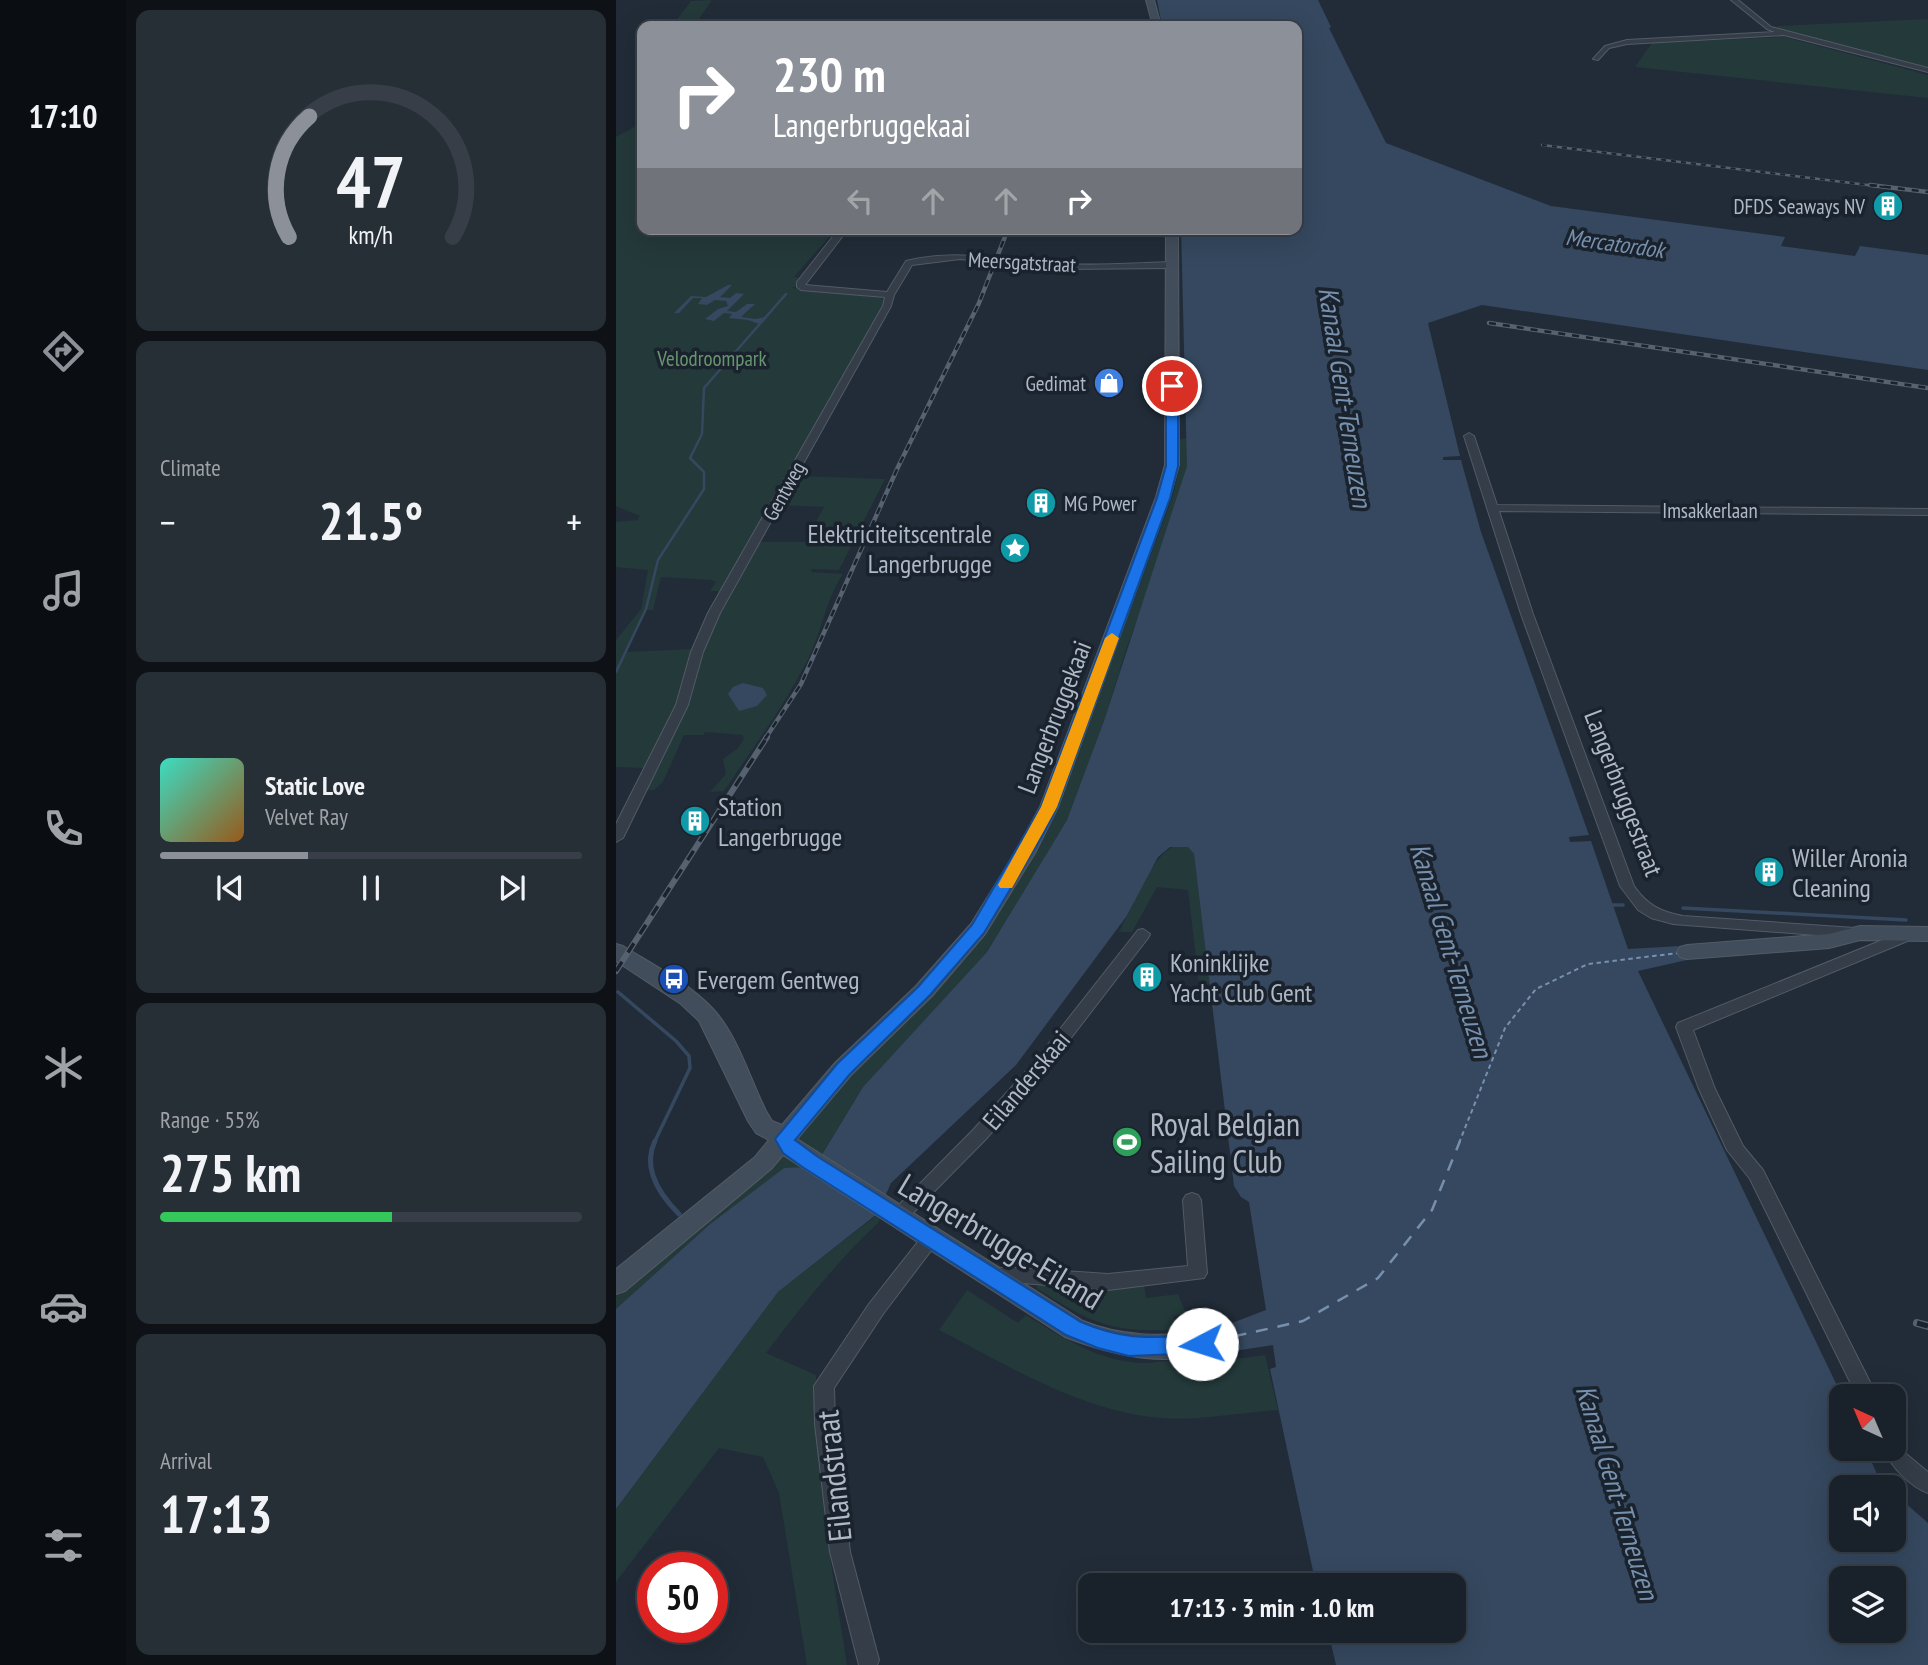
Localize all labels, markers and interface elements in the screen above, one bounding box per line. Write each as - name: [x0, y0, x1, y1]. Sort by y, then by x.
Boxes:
- text: 230 m: [773, 42, 886, 106]
- icon: right: [658, 49, 749, 140]
- text: 17:10: [28, 95, 98, 137]
- text: Langerbruggekaai: [773, 104, 971, 146]
- text: 47: [336, 133, 406, 227]
- icon: left: [841, 182, 879, 220]
- icon: ahead: [914, 182, 952, 220]
- icon: ahead: [987, 182, 1025, 220]
- icon: right: [1060, 182, 1098, 220]
- building icon: DFDS Seaways NV: [1871, 189, 1905, 223]
- place label: DFDS Seaways NV: [1734, 193, 1865, 220]
- text: km/h: [349, 218, 393, 250]
- water label: Mercatordok: [1564, 222, 1669, 265]
- street label: Meersgatstraat: [967, 246, 1077, 278]
- water label: Kanaal Gent-Terneuzen: [1310, 284, 1382, 511]
- icon: directions: [39, 327, 88, 376]
- park label: Velodroompark: [656, 345, 767, 372]
- pin: [1142, 356, 1202, 416]
- shop icon: Gedimat: [1092, 366, 1126, 400]
- icon: arrive: [1153, 367, 1191, 405]
- place label: Gedimat: [1025, 370, 1086, 397]
- text: Climate: [160, 453, 221, 482]
- street label: Gentweg: [757, 457, 811, 525]
- building icon: MG Power: [1024, 486, 1058, 520]
- text: 21.5°: [319, 487, 423, 554]
- place label: MG Power: [1064, 490, 1137, 517]
- text: −: [160, 497, 176, 546]
- text: +: [566, 497, 582, 546]
- street label: Imsakkerlaan: [1662, 497, 1758, 524]
- place label: Elektriciteitscentrale Langerbrugge: [807, 517, 992, 580]
- place icon: Elektriciteitscentrale Langerbrugge: [998, 531, 1032, 565]
- icon: music: [39, 566, 88, 615]
- street label: Langerbruggekaai: [1010, 636, 1098, 798]
- street label: Langerbruggestraat: [1577, 705, 1671, 881]
- text: Static Love: [265, 769, 365, 802]
- place label: Station Langerbrugge: [718, 790, 842, 853]
- text: Velvet Ray: [265, 802, 348, 831]
- icon: phone: [39, 804, 88, 853]
- building icon: Station Langerbrugge: [678, 804, 712, 838]
- water label: Kanaal Gent-Terneuzen: [1402, 838, 1503, 1063]
- place label: Willer Aronia Cleaning: [1792, 841, 1908, 904]
- building icon: Willer Aronia Cleaning: [1752, 855, 1786, 889]
- icon: previous: [211, 869, 249, 907]
- icon: pause: [352, 869, 390, 907]
- icon: next: [493, 869, 531, 907]
- place label: Koninklijke Yacht Club Gent: [1170, 946, 1312, 1009]
- building icon: Koninklijke Yacht Club Gent: [1130, 960, 1164, 994]
- bus stop icon: Evergem Gentweg: [657, 962, 691, 996]
- place label: Evergem Gentweg: [697, 963, 859, 996]
- street label: Eilanderskaai: [975, 1024, 1077, 1136]
- icon: climate: [39, 1043, 88, 1092]
- place label: Royal Belgian Sailing Club: [1150, 1103, 1300, 1182]
- text: Range · 55%: [160, 1105, 260, 1134]
- sports icon: Royal Belgian Sailing Club: [1110, 1125, 1144, 1159]
- text: 275 km: [160, 1139, 301, 1206]
- street label: Langerbrugge-Eiland: [891, 1164, 1111, 1318]
- icon: car: [39, 1282, 88, 1331]
- position arrow: [1165, 1307, 1239, 1381]
- water label: Kanaal Gent-Terneuzen: [1568, 1380, 1669, 1605]
- north arrow: [1829, 1384, 1906, 1461]
- map controls: [1829, 1384, 1906, 1643]
- street label: Eilandstraat: [805, 1408, 861, 1544]
- text: Arrival: [160, 1446, 212, 1475]
- button: sound: [1829, 1475, 1906, 1552]
- text: 17:13: [160, 1480, 272, 1547]
- icon: filters: [39, 1521, 88, 1570]
- speed limit sign: 50: [637, 1552, 728, 1643]
- button: layers: [1829, 1566, 1906, 1643]
- text: 17:13 · 3 min · 1.0 km: [1170, 1591, 1374, 1624]

